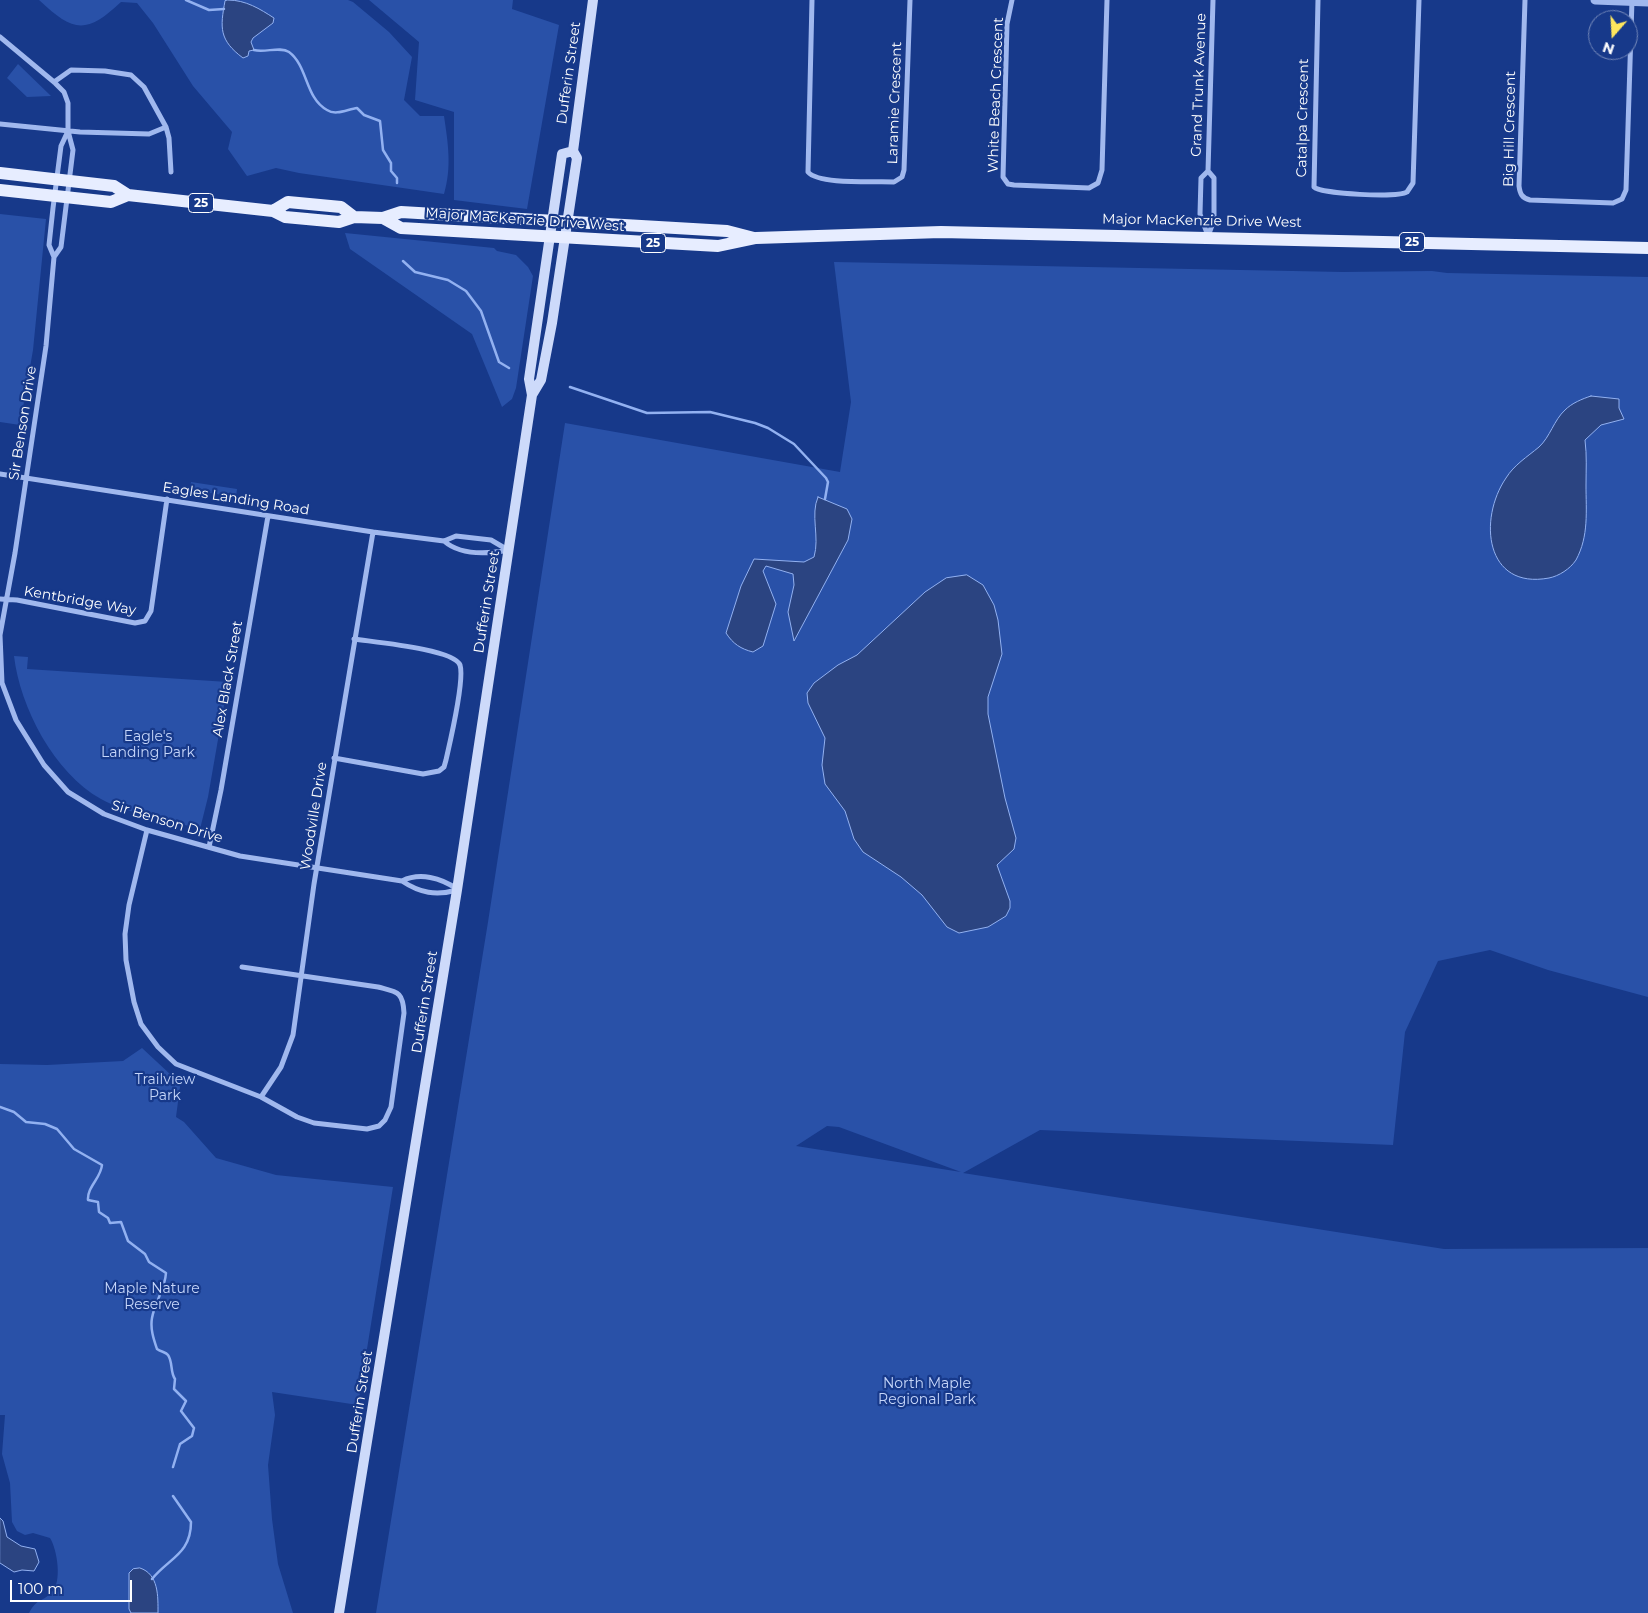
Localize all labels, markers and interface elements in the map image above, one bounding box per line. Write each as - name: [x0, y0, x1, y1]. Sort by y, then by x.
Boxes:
- north arrow: [1588, 10, 1638, 60]
- street label: Grand Trunk Avenue: [1188, 13, 1210, 157]
- street label: White Beach Crescent: [985, 17, 1007, 173]
- street label: Dufferin Street: [553, 21, 585, 125]
- text: N: [1600, 38, 1617, 59]
- street label: Laramie Crescent: [884, 41, 906, 165]
- street label: Catalpa Crescent: [1294, 58, 1312, 178]
- street label: Big Hill Crescent: [1501, 71, 1519, 187]
- road number: 25: [188, 194, 214, 212]
- street label: Major MacKenzie Drive West: [425, 205, 625, 235]
- street label: Major MacKenzie Drive West: [1102, 211, 1302, 231]
- road number: 25: [1400, 232, 1424, 252]
- road number: 25: [640, 234, 666, 252]
- street label: Sir Benson Drive: [6, 365, 40, 481]
- street label: Eagles Landing Road: [161, 479, 311, 519]
- street label: Dufferin Street: [471, 550, 503, 654]
- street label: Kentbridge Way: [23, 583, 137, 619]
- street label: Alex Black Street: [209, 619, 247, 739]
- park label: Eagle's Landing Park: [101, 729, 195, 762]
- street label: Woodville Drive: [297, 761, 331, 871]
- street label: Sir Benson Drive: [109, 797, 225, 847]
- street label: Dufferin Street: [409, 950, 441, 1054]
- park label: Trailview Park: [135, 1072, 195, 1104]
- park label: Maple Nature Reserve: [104, 1281, 200, 1314]
- street label: Dufferin Street: [344, 1350, 376, 1454]
- park label: North Maple Regional Park: [878, 1376, 976, 1408]
- scale bar: [12, 1570, 135, 1602]
- text: 100 m: [18, 1579, 63, 1598]

